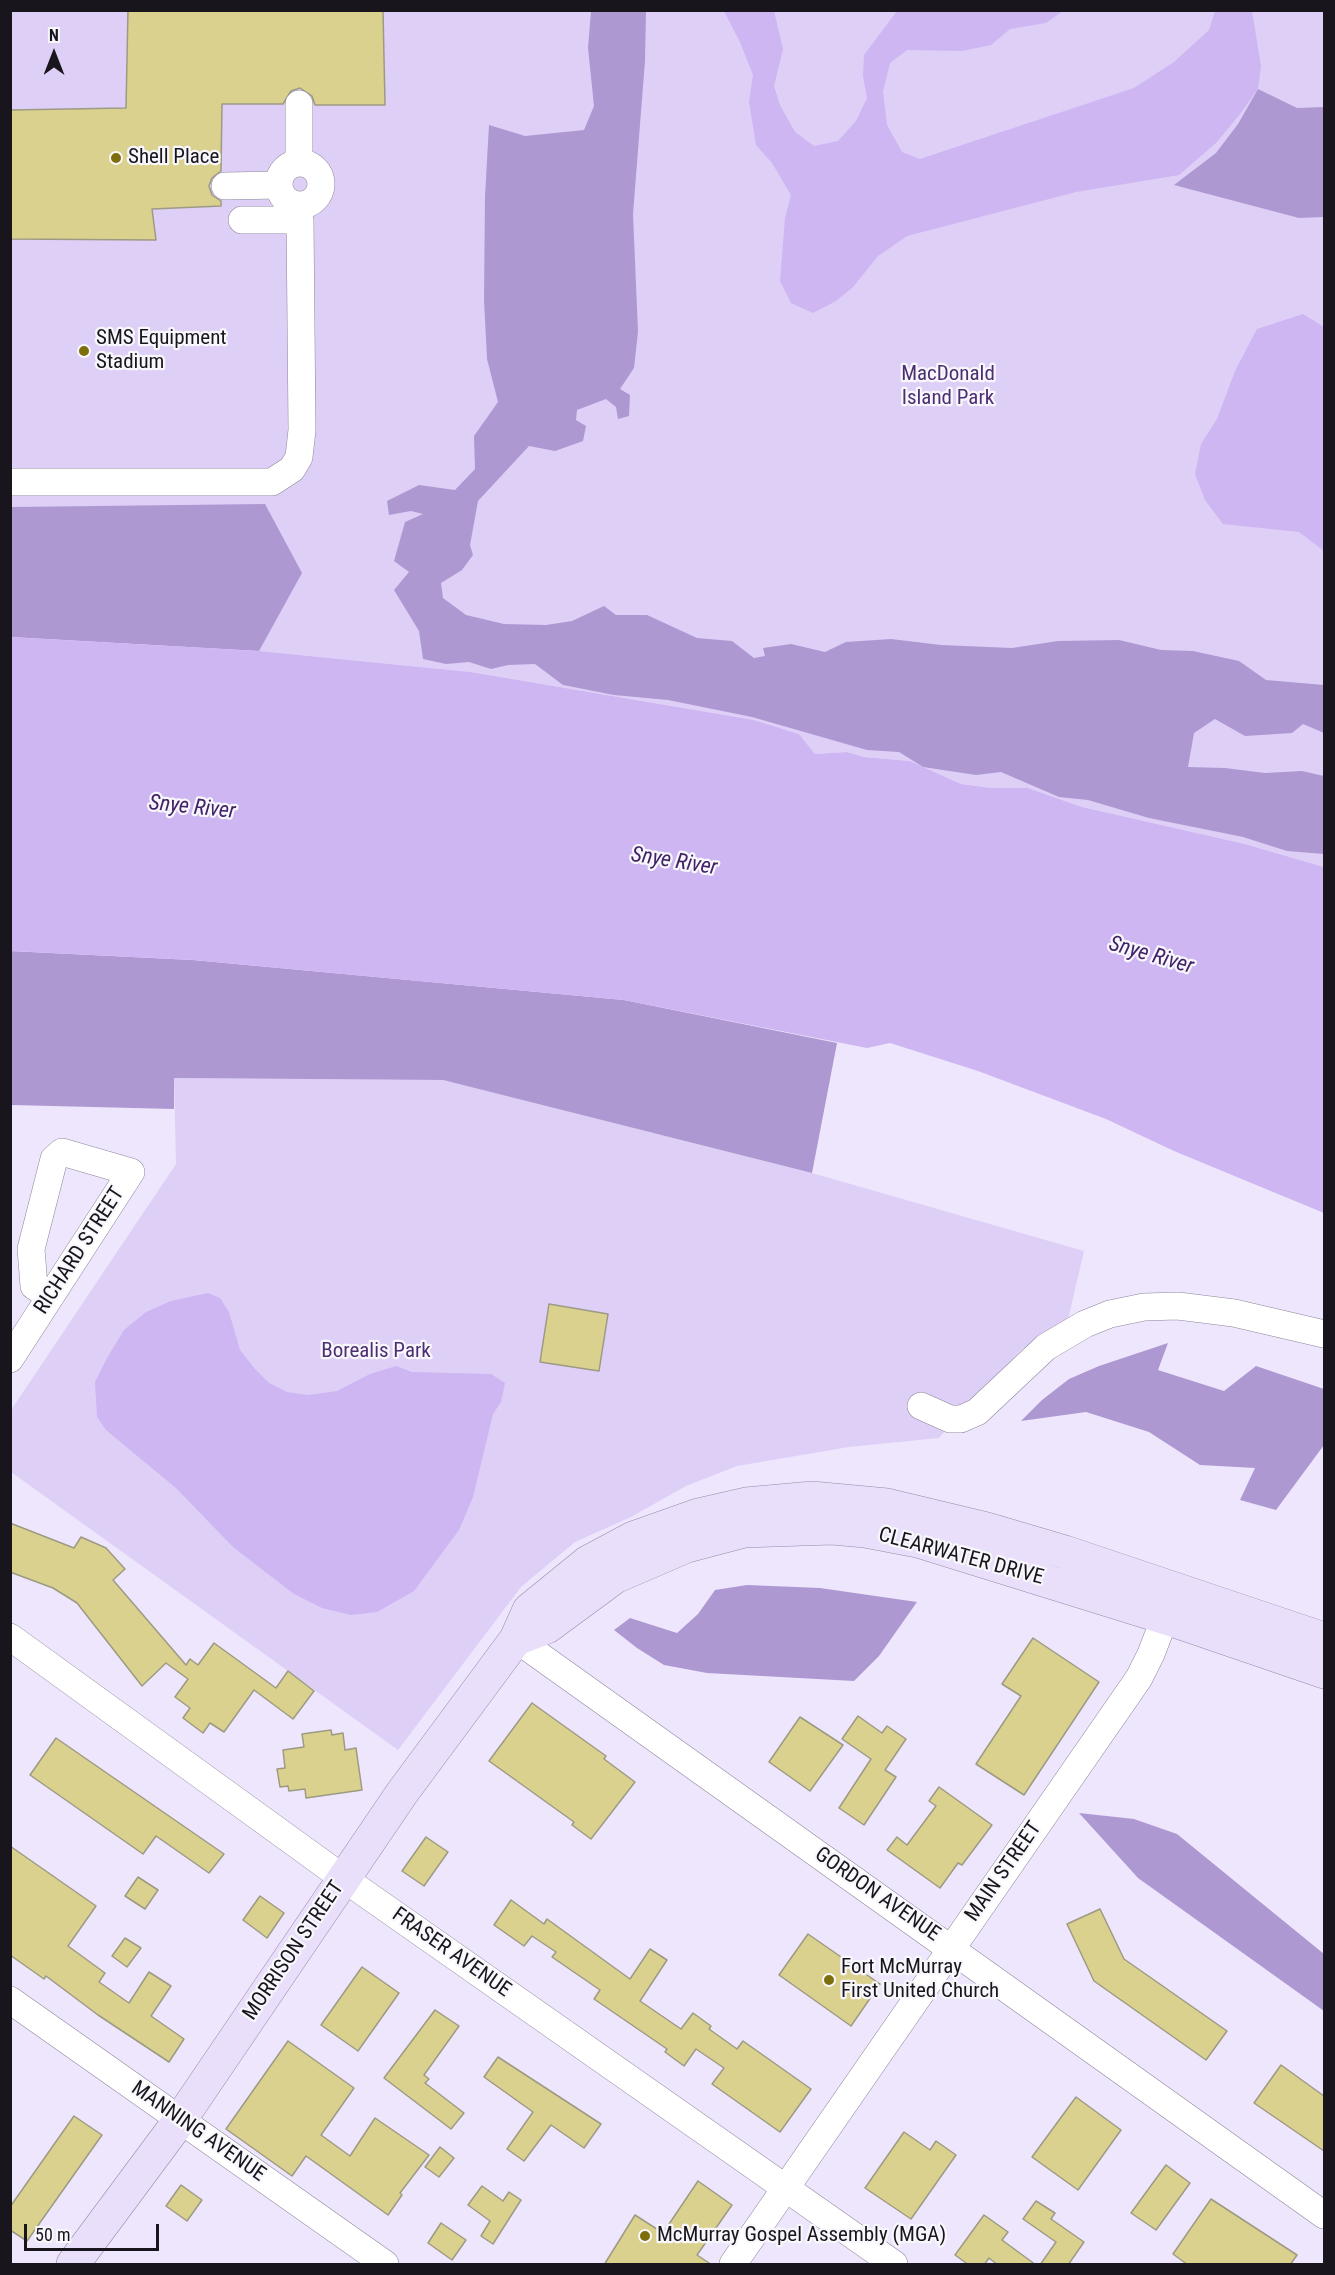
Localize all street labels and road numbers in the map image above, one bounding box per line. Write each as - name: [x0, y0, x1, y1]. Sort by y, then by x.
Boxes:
- street label: RICHARD STREET: [30, 1183, 130, 1319]
- street label: CLEARWATER DRIVE: [876, 1523, 1046, 1591]
- street label: MAIN STREET: [960, 1817, 1048, 1927]
- street label: GORDON AVENUE: [809, 1842, 945, 1948]
- street label: MORRISON STREET: [238, 1877, 350, 2025]
- street label: FRASER AVENUE: [387, 1903, 515, 2003]
- street label: MANNING AVENUE: [126, 2076, 270, 2188]

